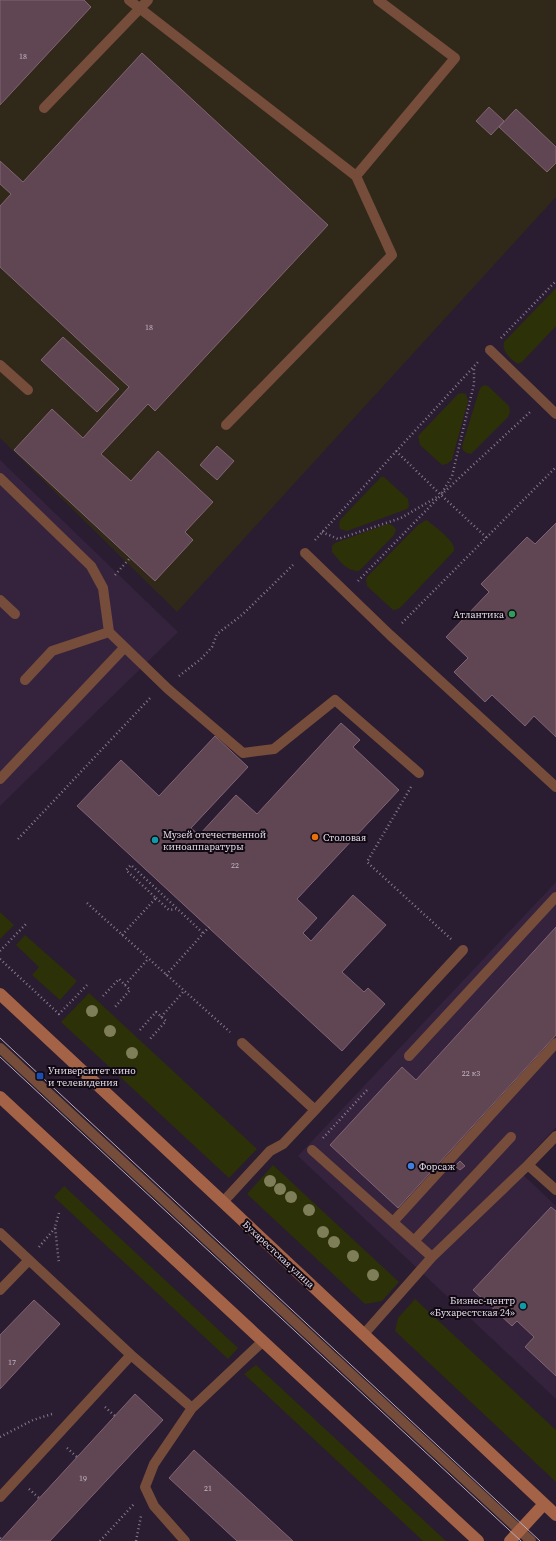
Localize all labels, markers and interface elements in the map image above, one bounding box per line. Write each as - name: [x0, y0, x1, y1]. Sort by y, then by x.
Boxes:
- house number: 18: [19, 51, 27, 62]
- house number: 18: [145, 322, 153, 333]
- place label: Атлантика: [453, 608, 505, 621]
- marker: Атлантика: [507, 609, 517, 619]
- place label: Музей отечественной киноаппаратуры: [163, 828, 267, 853]
- place label: Столовая: [323, 831, 366, 844]
- marker: Столовая: [310, 832, 320, 842]
- marker: Музей отечественной киноаппаратуры: [150, 835, 160, 845]
- house number: 22: [231, 860, 239, 871]
- place label: Университет кино и телевидения: [48, 1064, 136, 1089]
- house number: 22 к3: [462, 1068, 480, 1079]
- marker: Университет кино и телевидения: [35, 1071, 45, 1081]
- place label: Форсаж: [419, 1160, 455, 1173]
- marker: Форсаж: [406, 1161, 416, 1171]
- street label: Бухарестская улица: [240, 1218, 318, 1292]
- place label: Бизнес-центр «Бухарестская 24»: [430, 1294, 515, 1319]
- marker: Бизнес-центр «Бухарестская 24»: [518, 1301, 528, 1311]
- house number: 17: [8, 1357, 16, 1368]
- house number: 19: [79, 1473, 87, 1484]
- house number: 21: [204, 1483, 212, 1494]

